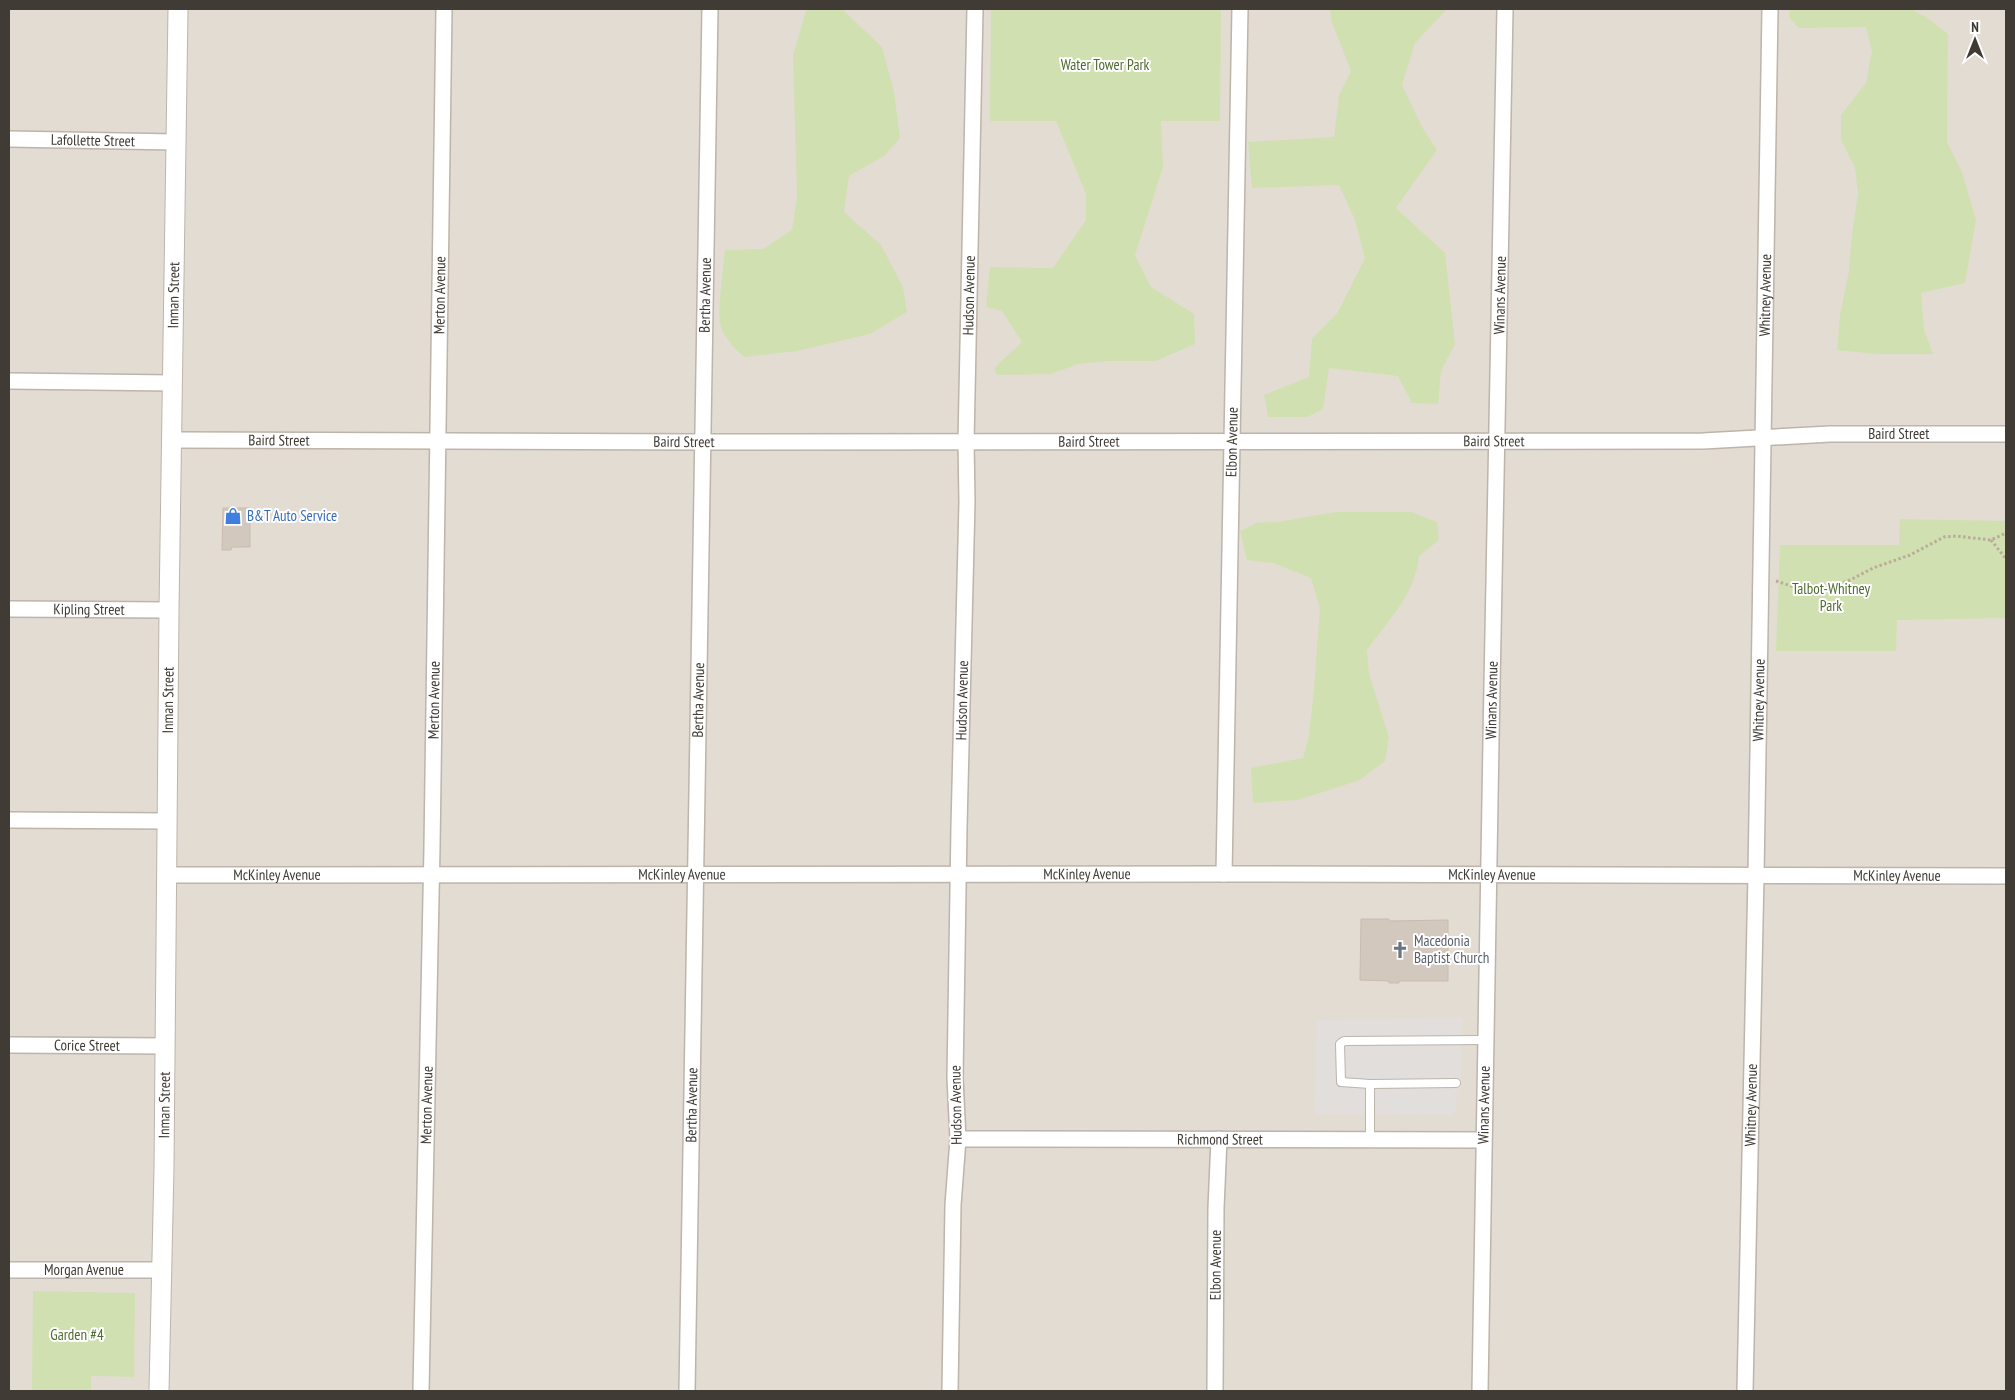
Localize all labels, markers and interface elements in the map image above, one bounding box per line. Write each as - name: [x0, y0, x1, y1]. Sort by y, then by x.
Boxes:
- north arrow: [1950, 15, 2000, 65]
- text: N: [1971, 18, 1979, 36]
- park label: Water Tower Park: [1061, 55, 1150, 74]
- street label: Lafollette Street: [51, 130, 135, 150]
- street label: Whitney Avenue: [1755, 254, 1775, 337]
- street label: Hudson Avenue: [958, 255, 979, 336]
- street label: Merton Avenue: [429, 256, 449, 334]
- street label: Winans Avenue: [1489, 256, 1510, 335]
- street label: Bertha Avenue: [695, 257, 715, 333]
- street label: Inman Street: [163, 262, 183, 329]
- street label: Elbon Avenue: [1221, 407, 1242, 477]
- street label: Baird Street: [1868, 424, 1929, 443]
- street label: Baird Street: [248, 430, 310, 450]
- street label: Baird Street: [1463, 431, 1525, 450]
- street label: Baird Street: [653, 432, 715, 451]
- street label: Baird Street: [1058, 432, 1120, 451]
- shop icon: B&T Auto Service: [223, 506, 243, 526]
- place label: B&T Auto Service: [247, 506, 337, 525]
- park label: Talbot-Whitney Park: [1792, 579, 1870, 615]
- street label: Kipling Street: [53, 599, 125, 619]
- street label: Whitney Avenue: [1748, 659, 1768, 742]
- street label: Hudson Avenue: [951, 660, 972, 741]
- street label: Merton Avenue: [424, 661, 444, 739]
- street label: Winans Avenue: [1481, 661, 1502, 739]
- street label: Bertha Avenue: [688, 662, 708, 738]
- street label: Inman Street: [158, 667, 177, 734]
- street label: McKinley Avenue: [638, 864, 726, 884]
- street label: McKinley Avenue: [1043, 864, 1131, 883]
- street label: McKinley Avenue: [233, 865, 321, 884]
- street label: McKinley Avenue: [1448, 865, 1536, 884]
- street label: McKinley Avenue: [1853, 866, 1941, 885]
- place label: Macedonia Baptist Church: [1414, 931, 1489, 967]
- church icon: Macedonia Baptist Church: [1390, 940, 1410, 960]
- street label: Corice Street: [54, 1035, 120, 1055]
- street label: Whitney Avenue: [1740, 1064, 1761, 1147]
- street label: Hudson Avenue: [945, 1065, 966, 1145]
- street label: Merton Avenue: [416, 1066, 437, 1144]
- street label: Winans Avenue: [1473, 1066, 1494, 1144]
- street label: Bertha Avenue: [681, 1067, 701, 1143]
- street label: Inman Street: [154, 1072, 174, 1139]
- street label: Richmond Street: [1177, 1129, 1263, 1149]
- street label: Elbon Avenue: [1205, 1230, 1225, 1300]
- street label: Morgan Avenue: [44, 1260, 124, 1279]
- park label: Garden #4: [50, 1325, 104, 1344]

